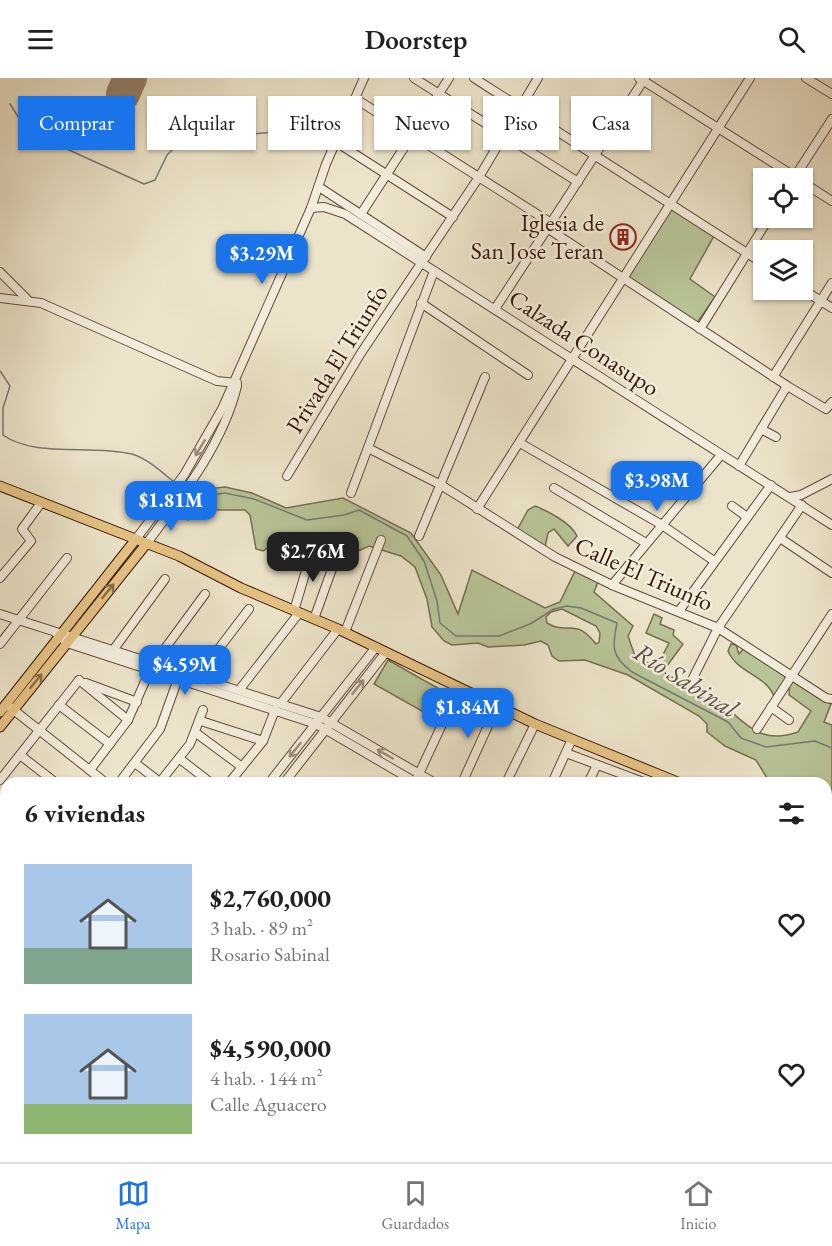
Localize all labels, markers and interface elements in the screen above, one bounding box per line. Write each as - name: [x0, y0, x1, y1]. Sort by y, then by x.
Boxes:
- text: Doorstep: [365, 22, 467, 57]
- icon: menu: [24, 23, 57, 56]
- icon: search: [775, 23, 808, 56]
- chip: Comprar: [18, 96, 135, 150]
- chip: Alquilar: [147, 96, 256, 150]
- chip: Filtros: [268, 96, 362, 150]
- chip: Nuevo: [374, 96, 471, 150]
- chip: Piso: [483, 96, 559, 150]
- chip: Casa: [571, 96, 651, 150]
- map controls: [753, 168, 813, 300]
- button: locate: [753, 168, 813, 228]
- place label: Iglesia de San Jose Teran: [471, 207, 604, 266]
- building icon: Iglesia de San Jose Teran: [608, 222, 638, 252]
- pin: $3.29M: [213, 234, 311, 285]
- text: $3.29M: [230, 240, 294, 266]
- button: layers: [753, 240, 813, 300]
- street label: Privada El Triunfo: [279, 279, 395, 439]
- street label: Calzada Conasupo: [503, 282, 666, 403]
- one-way arrow: [194, 439, 206, 456]
- pin: $3.98M: [608, 461, 706, 512]
- text: $3.98M: [625, 467, 689, 493]
- pin: $1.81M: [122, 481, 220, 532]
- text: $1.81M: [139, 487, 203, 513]
- street label: Calle El Triunfo: [570, 529, 718, 618]
- pin: $2.76M: [264, 532, 362, 583]
- text: $2.76M: [281, 538, 345, 564]
- one-way arrow: [102, 583, 115, 599]
- water label: Río Sabinal: [627, 635, 745, 726]
- pin: $4.59M: [136, 645, 234, 696]
- text: $4.59M: [153, 651, 217, 677]
- one-way arrow: [29, 674, 42, 690]
- one-way arrow: [352, 679, 365, 695]
- pin: $1.84M: [419, 688, 517, 739]
- text: $1.84M: [436, 694, 500, 720]
- one-way arrow: [289, 742, 302, 758]
- one-way arrow: [377, 747, 394, 759]
- text: 6 viviendas: [24, 796, 145, 830]
- icon: filters: [775, 797, 808, 830]
- text: $2,760,000: [210, 881, 331, 915]
- icon: home: [72, 888, 144, 960]
- icon: heart: [775, 908, 808, 941]
- text: 3 hab. · 89 m²: [210, 915, 313, 941]
- text: Rosario Sabinal: [210, 941, 330, 967]
- text: $4,590,000: [210, 1031, 331, 1065]
- icon: home: [72, 1038, 144, 1110]
- icon: heart: [775, 1058, 808, 1091]
- text: 4 hab. · 144 m²: [210, 1065, 323, 1091]
- text: Calle Aguacero: [210, 1091, 327, 1117]
- tab: Mapa: [116, 1177, 150, 1234]
- tab: Guardados: [382, 1177, 449, 1234]
- tab: Inicio: [680, 1177, 716, 1234]

